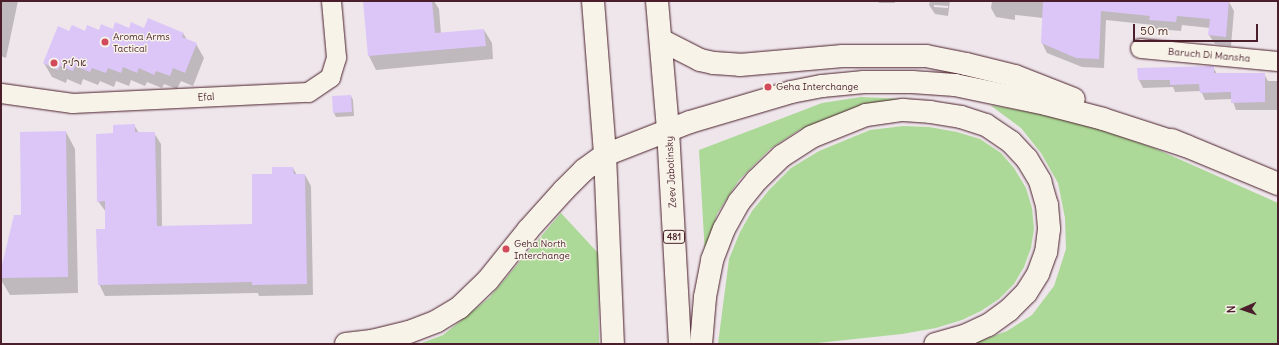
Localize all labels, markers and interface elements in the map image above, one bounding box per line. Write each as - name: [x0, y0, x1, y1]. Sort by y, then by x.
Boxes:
- scale bar: [1135, 16, 1260, 42]
- text: 50 m: [1140, 23, 1168, 38]
- place label: Aroma Arms Tactical: [113, 30, 170, 54]
- marker: Aroma Arms Tactical: [100, 37, 110, 47]
- street label: Baruch Di Mansha: [1167, 45, 1251, 65]
- place label: ארליך: [62, 57, 87, 69]
- marker: ארליך: [49, 58, 59, 68]
- place label: Geha Interchange: [776, 81, 858, 93]
- marker: Geha Interchange: [763, 82, 773, 92]
- street label: Efal: [197, 91, 215, 103]
- street label: Zeev Jabotinsky: [663, 136, 679, 208]
- road number: 481: [663, 230, 685, 244]
- place label: Geha North Interchange: [514, 237, 570, 260]
- marker: Geha North Interchange: [501, 244, 511, 254]
- north arrow: [1223, 289, 1263, 329]
- text: N: [1224, 305, 1238, 313]

